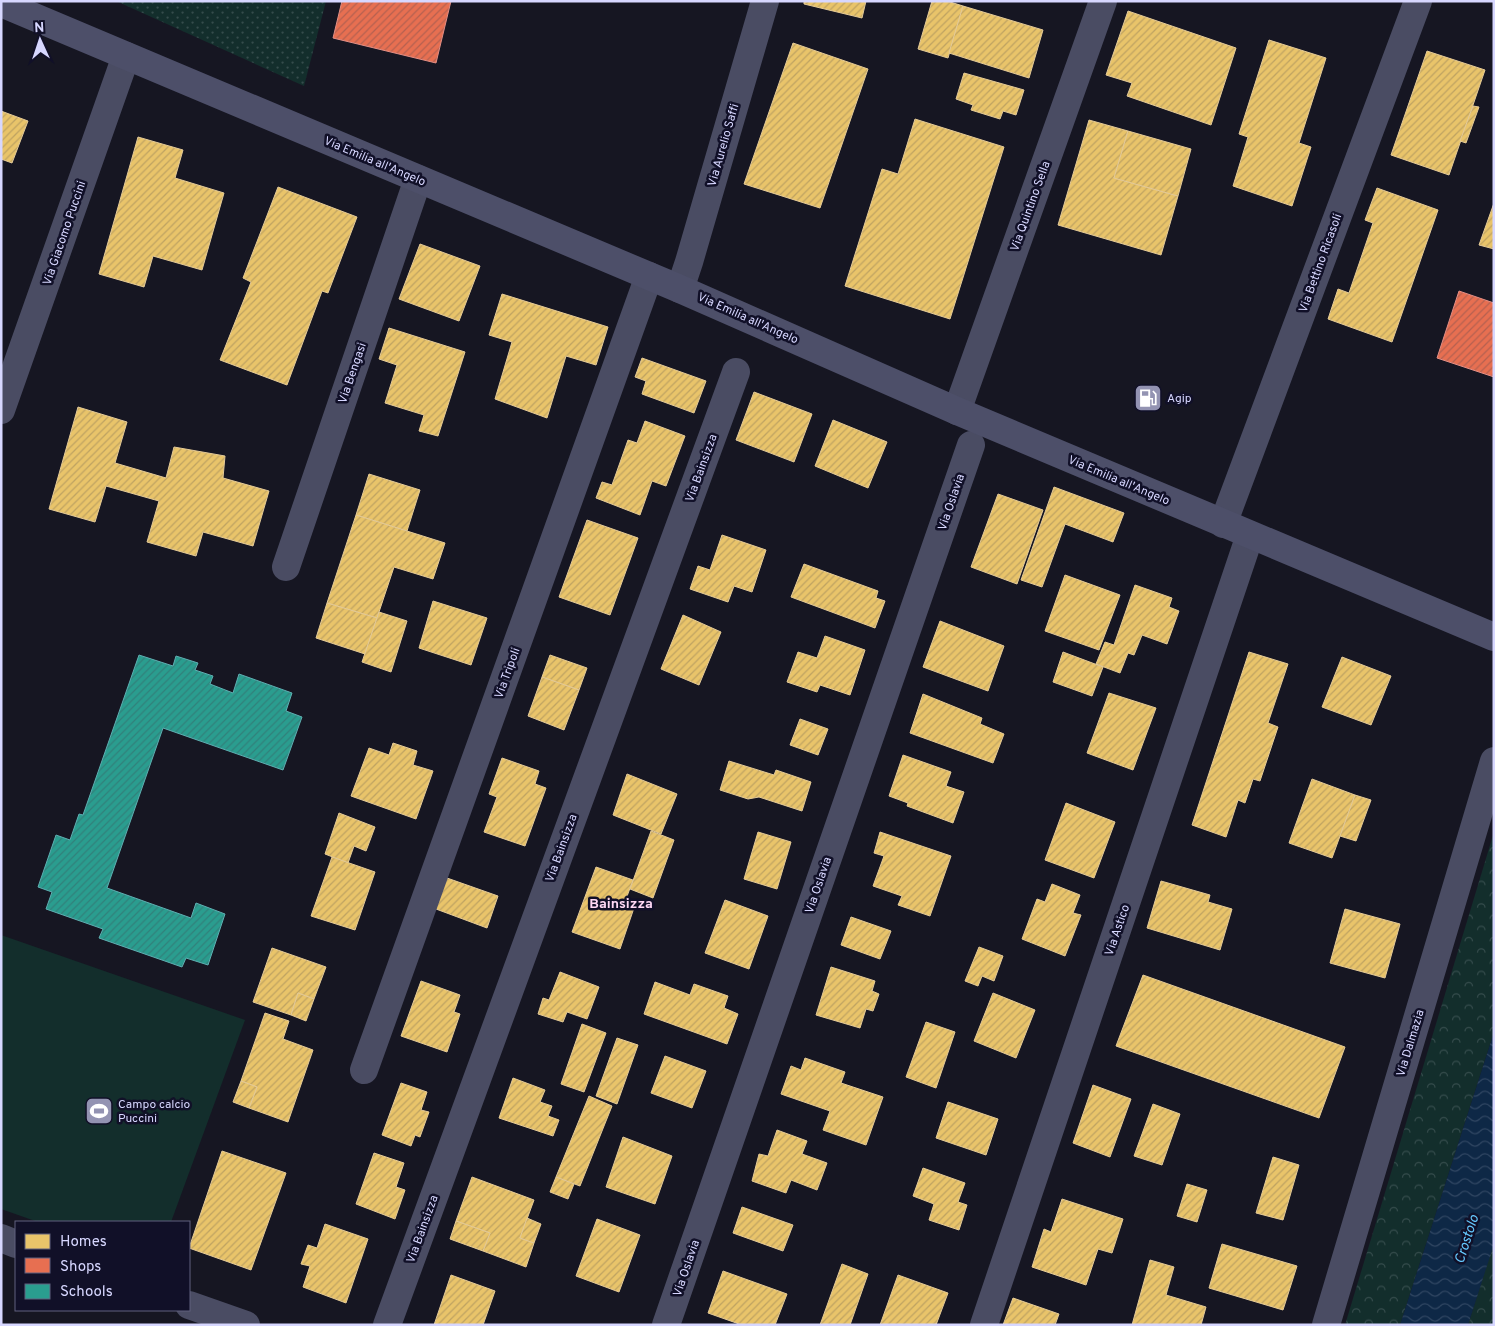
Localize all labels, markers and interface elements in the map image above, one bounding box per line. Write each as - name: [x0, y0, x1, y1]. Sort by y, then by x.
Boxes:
- north arrow: [15, 15, 65, 65]
- text: N: [34, 20, 45, 37]
- street label: Via Aurelio Saffi: [704, 102, 743, 189]
- street label: Via Emilia all'Angelo: [321, 133, 428, 191]
- street label: Via Quintino Sella: [1007, 159, 1055, 254]
- street label: Via Giacomo Puccini: [40, 179, 90, 288]
- street label: Via Bettino Ricasoli: [1296, 212, 1346, 315]
- street label: Via Emilia all'Angelo: [695, 289, 801, 348]
- street label: Via Bengasi: [335, 341, 371, 406]
- fuel station icon: Agip: [1133, 383, 1163, 413]
- place label: Agip: [1167, 391, 1192, 407]
- street label: Via Bainsizza: [682, 432, 722, 505]
- street label: Via Emilia all'Angelo: [1065, 452, 1172, 510]
- street label: Via Oslavia: [935, 472, 969, 533]
- street label: Via Tripoli: [491, 646, 525, 701]
- street label: Via Bainsizza: [542, 812, 582, 885]
- street label: Via Oslavia: [802, 855, 836, 916]
- district label: Bainsizza: [589, 896, 653, 913]
- street label: Via Astico: [1102, 902, 1134, 958]
- street label: Via Dalmazia: [1393, 1008, 1429, 1079]
- sports icon: Campo calcio Puccini: [84, 1096, 114, 1126]
- place label: Campo calcio Puccini: [118, 1097, 190, 1127]
- street label: Via Bainsizza: [403, 1193, 443, 1266]
- water label: Crostolo: [1452, 1212, 1483, 1266]
- legend: [15, 1221, 190, 1311]
- text: Homes: [60, 1233, 107, 1252]
- street label: Via Oslavia: [670, 1238, 704, 1299]
- text: Shops: [60, 1258, 101, 1277]
- text: Schools: [60, 1283, 113, 1302]

